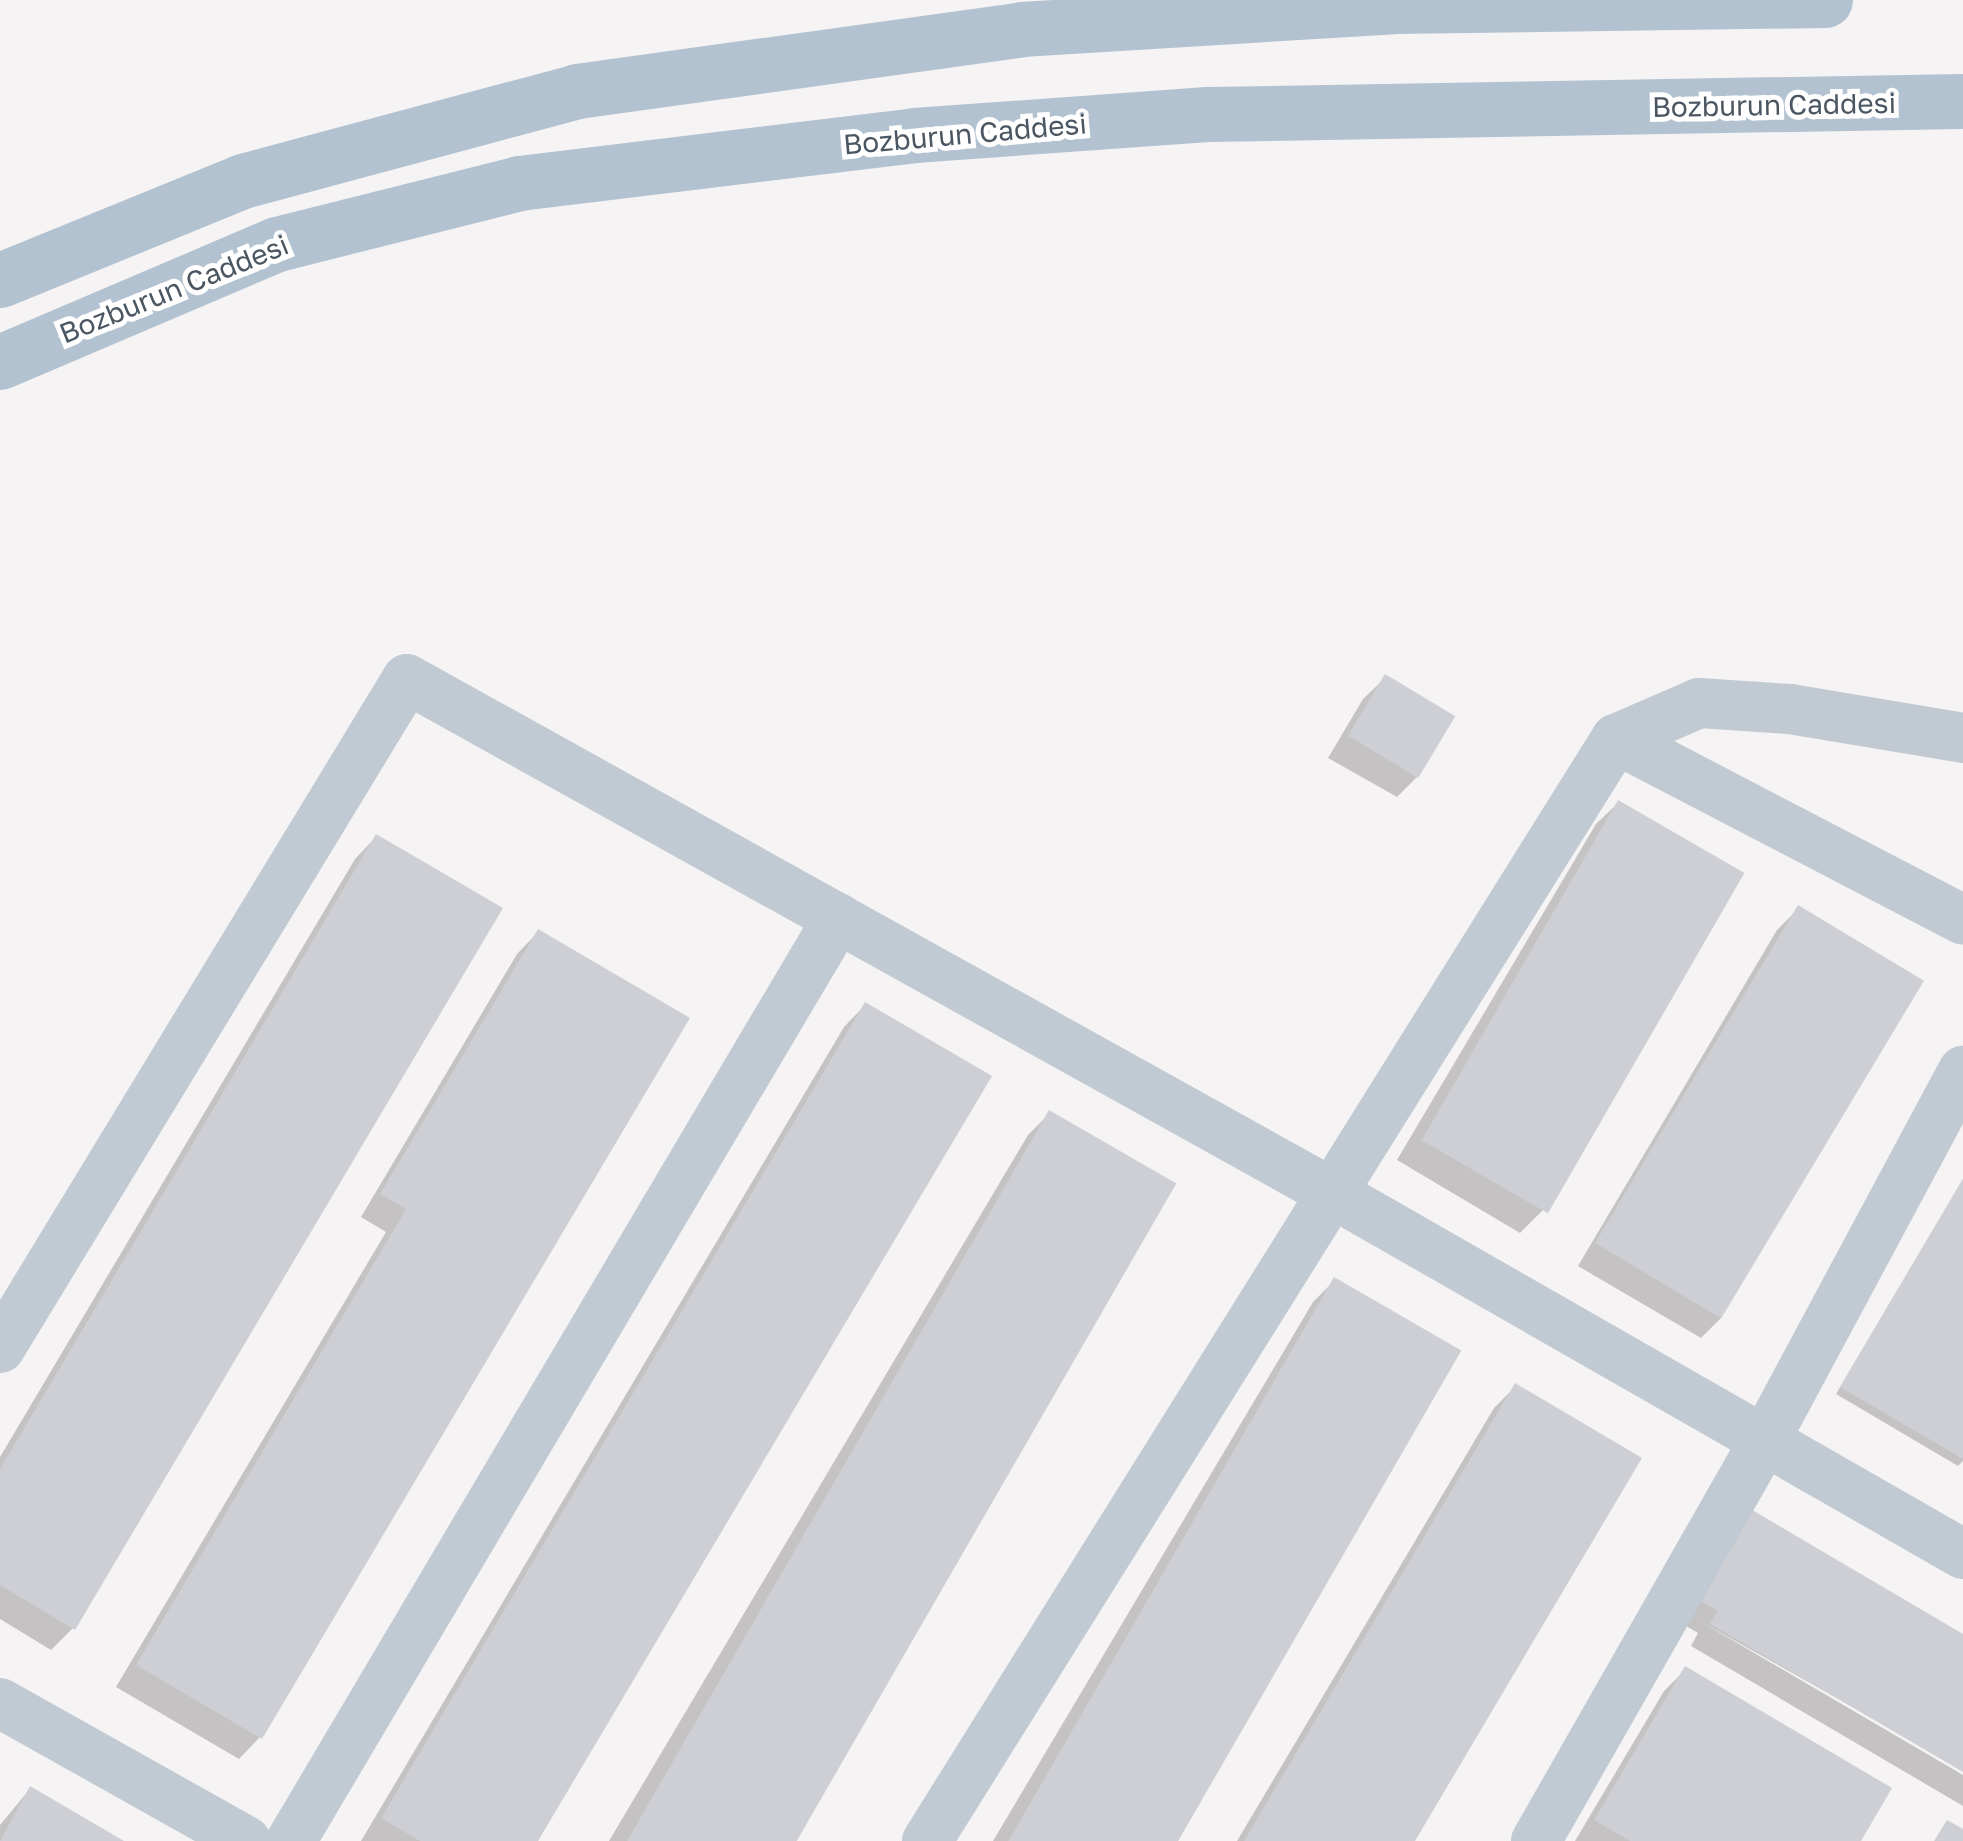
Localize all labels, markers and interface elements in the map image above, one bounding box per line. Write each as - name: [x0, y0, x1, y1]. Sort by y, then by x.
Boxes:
- street label: Bozburun Caddesi: [1652, 86, 1896, 124]
- street label: Bozburun Caddesi: [842, 107, 1088, 161]
- street label: Bozburun Caddesi: [55, 228, 293, 350]

